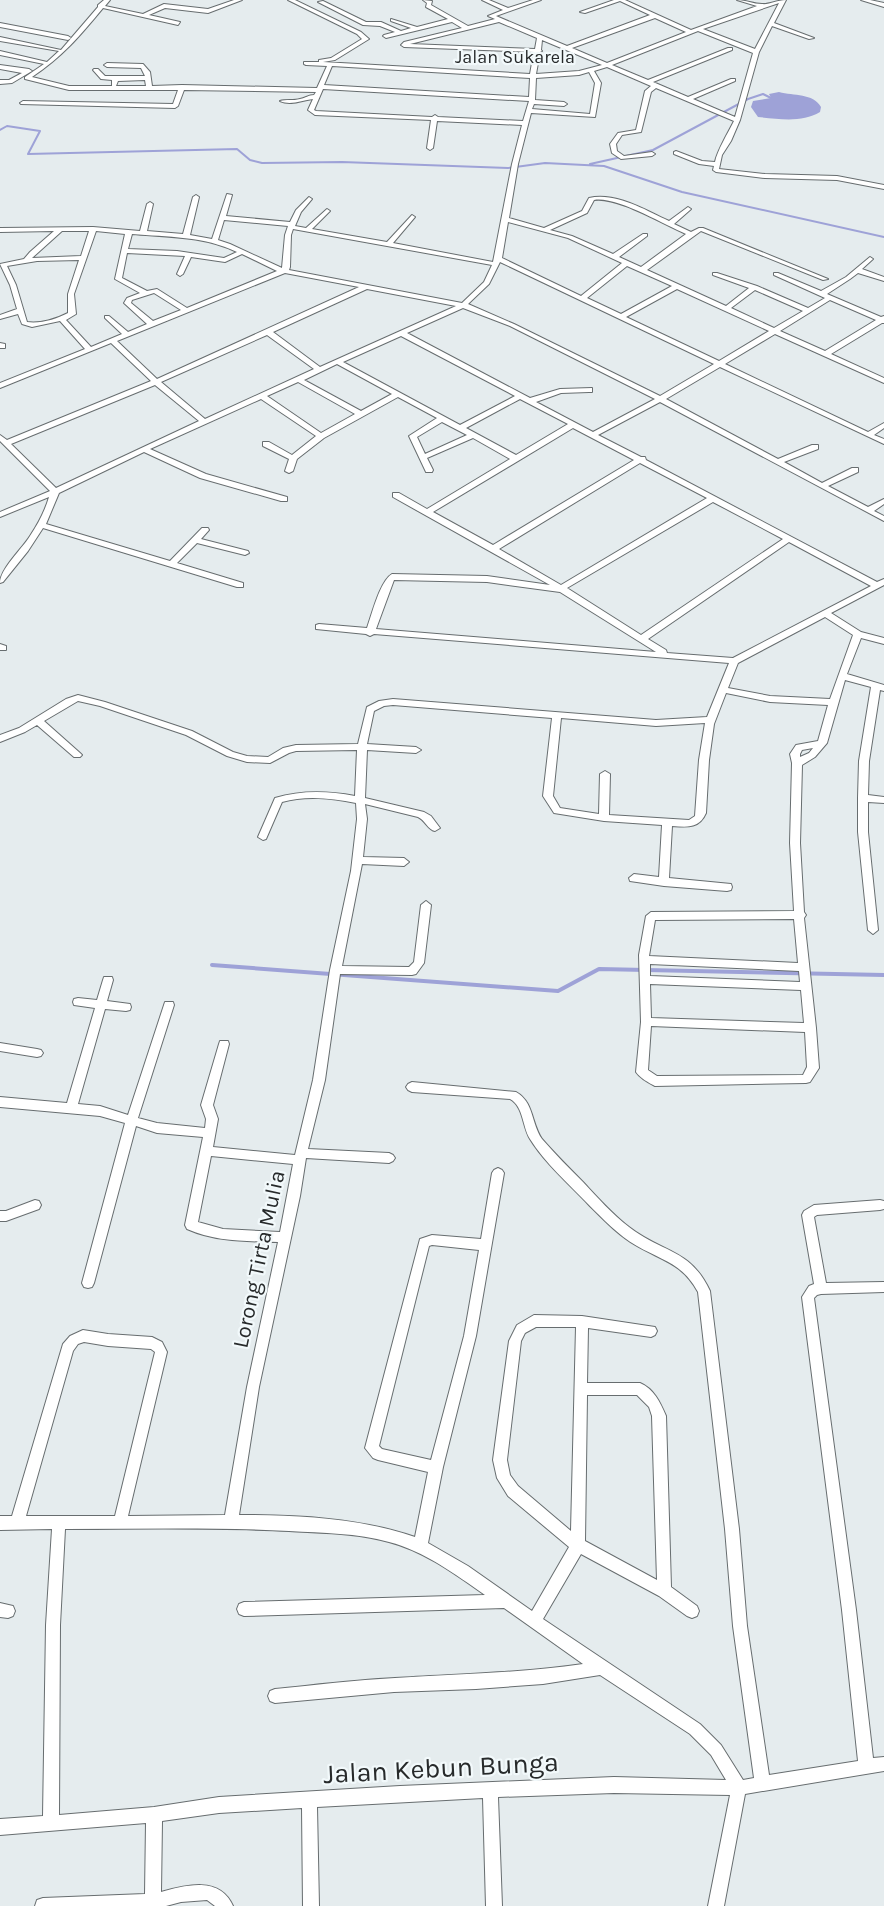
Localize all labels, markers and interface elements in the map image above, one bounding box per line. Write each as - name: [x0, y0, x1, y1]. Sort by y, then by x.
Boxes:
- street label: Jalan Sukarela: [455, 46, 575, 68]
- street label: Lorong Tirta Mulia: [227, 1168, 291, 1350]
- street label: Jalan Kebun Bunga: [322, 1746, 560, 1790]

